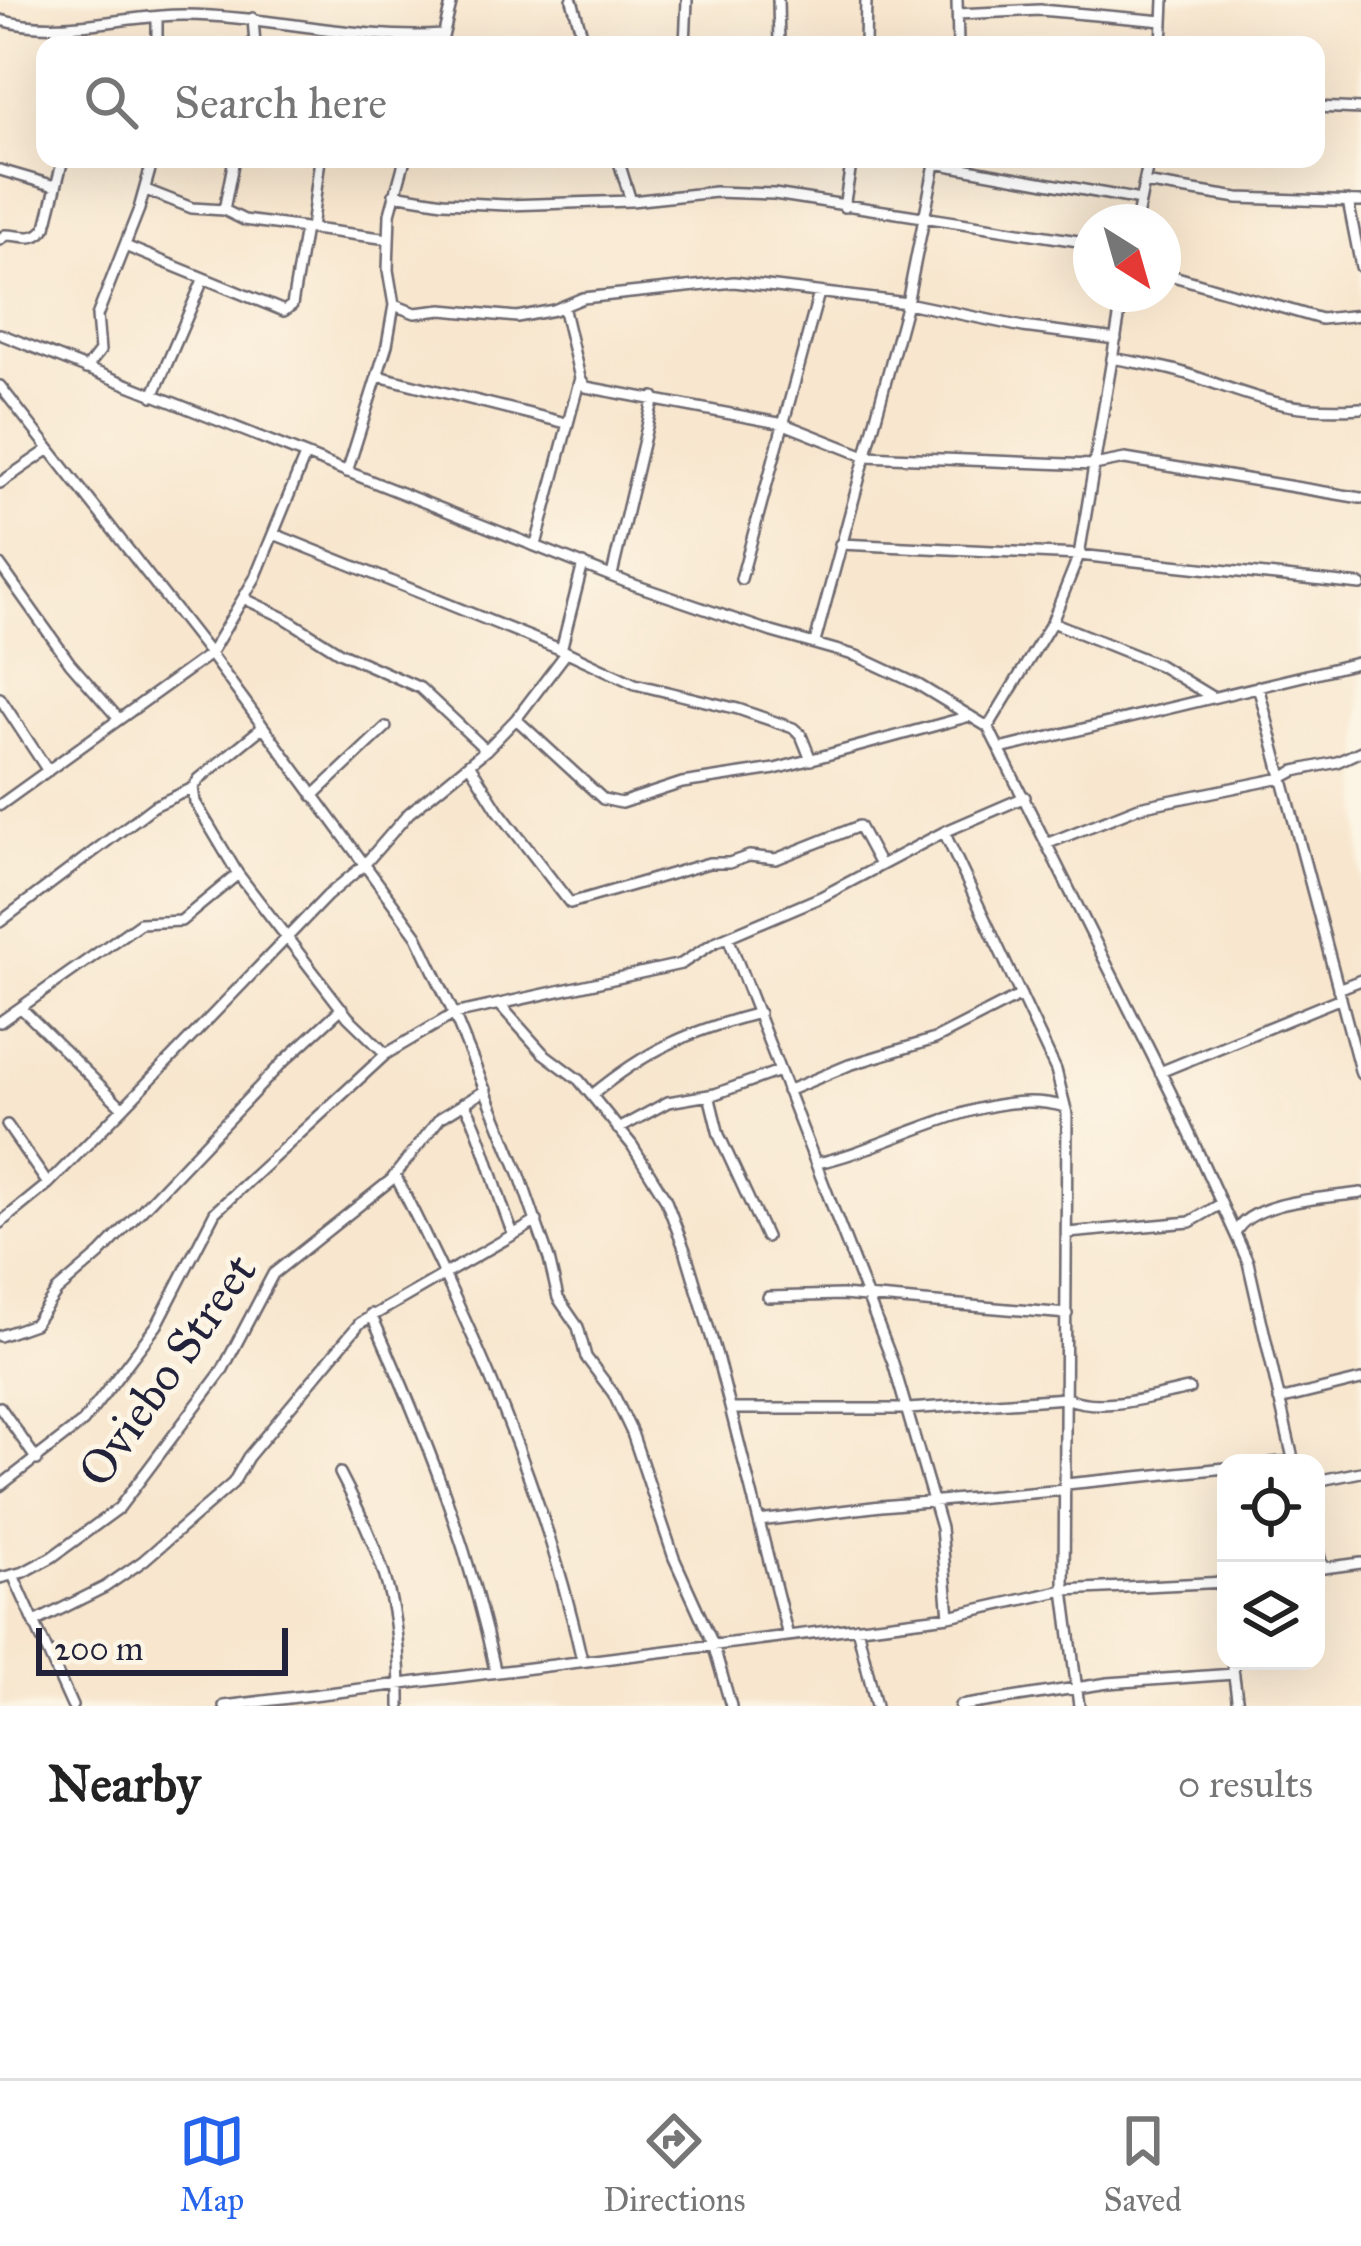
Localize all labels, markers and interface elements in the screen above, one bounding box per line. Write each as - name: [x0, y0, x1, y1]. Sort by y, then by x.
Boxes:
- search box: [36, 36, 1325, 168]
- icon: search: [78, 69, 144, 135]
- text: Search here: [174, 75, 387, 130]
- north arrow: [1073, 204, 1181, 312]
- street label: Oviebo Street: [65, 1242, 269, 1498]
- map controls: [1217, 1454, 1325, 1670]
- button: locate: [1217, 1454, 1325, 1562]
- button: layers: [1217, 1562, 1325, 1670]
- scale bar: [36, 1622, 288, 1675]
- text: 200 m: [54, 1629, 144, 1669]
- text: Nearby: [48, 1753, 200, 1815]
- text: 0 results: [1178, 1760, 1313, 1808]
- tab: Map: [179, 2108, 245, 2220]
- tab: Directions: [603, 2108, 745, 2220]
- tab: Saved: [1104, 2108, 1182, 2220]

